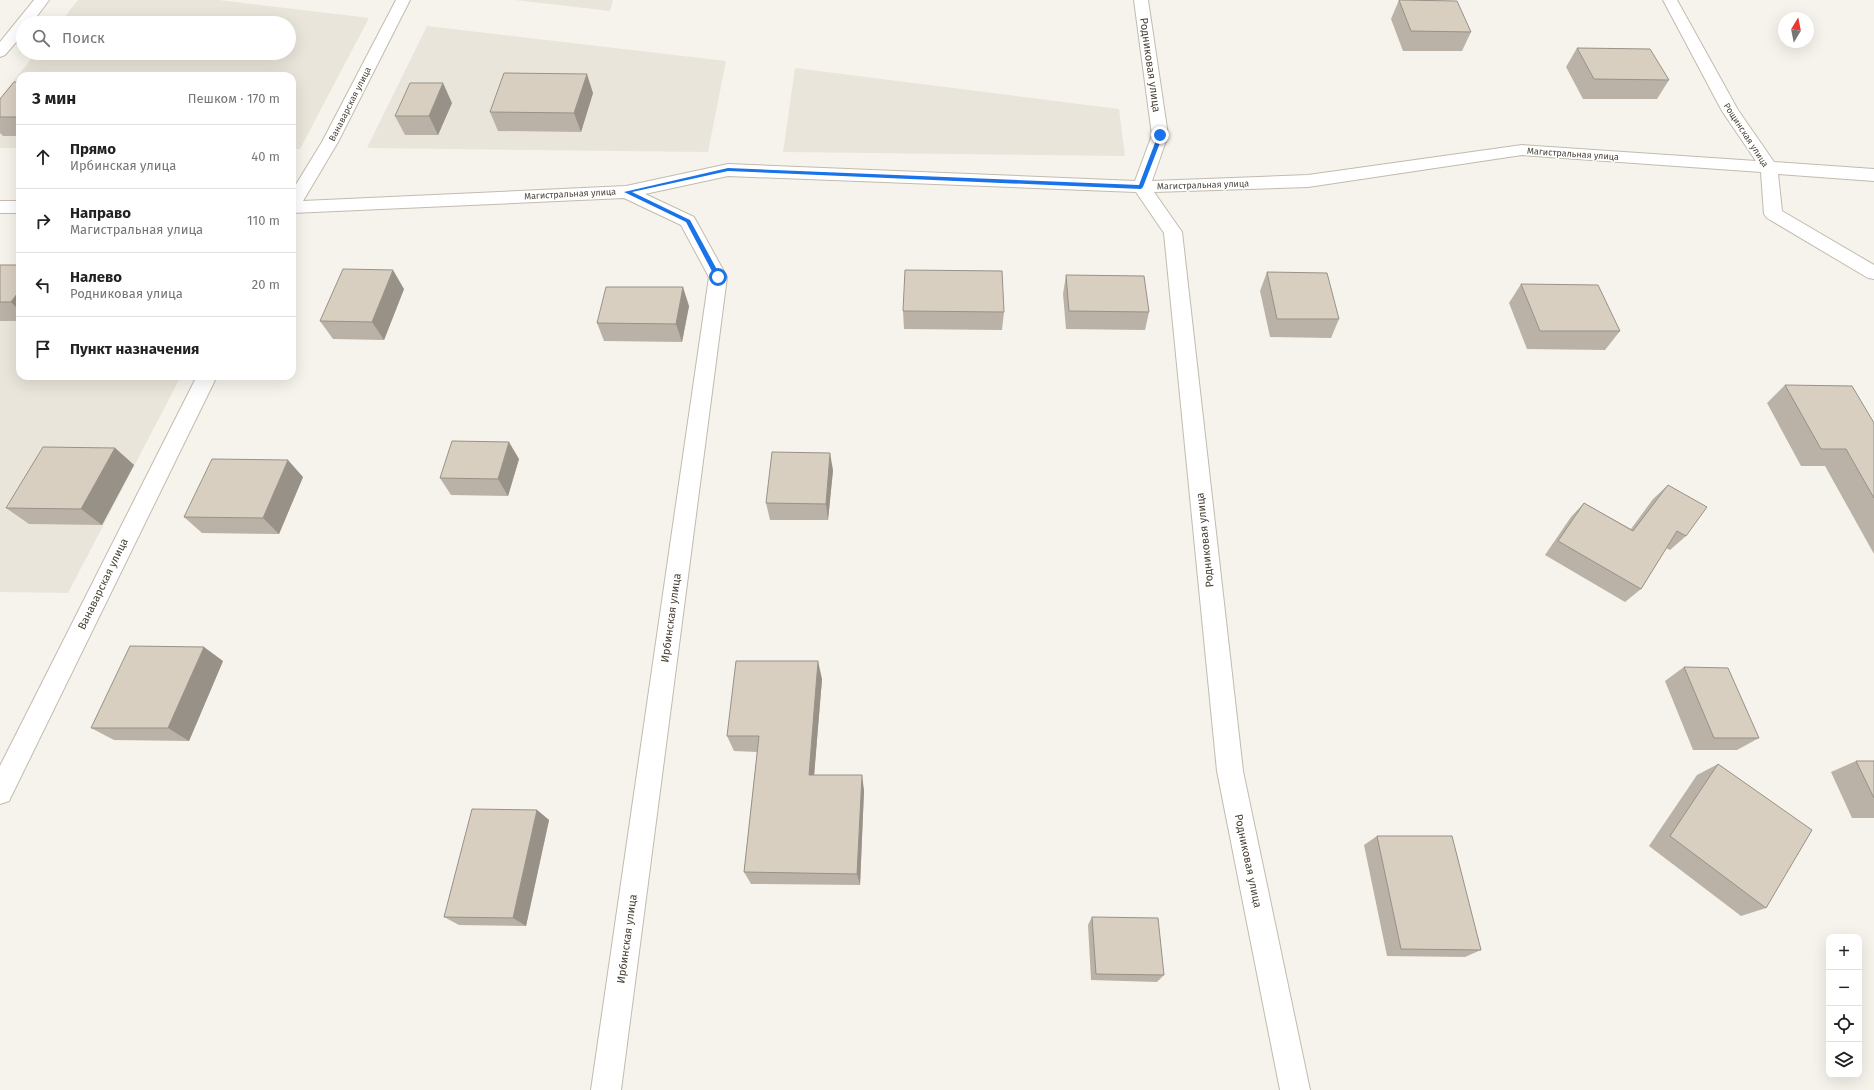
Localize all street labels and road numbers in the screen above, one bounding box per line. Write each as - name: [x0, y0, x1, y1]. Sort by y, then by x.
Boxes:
- street label: Родниковая улица: [1137, 17, 1163, 113]
- street label: Ванаварская улица: [327, 65, 373, 143]
- street label: Рощинская улица: [1722, 101, 1770, 169]
- street label: Магистральная улица: [1527, 146, 1619, 162]
- street label: Магистральная улица: [1157, 178, 1249, 192]
- street label: Магистральная улица: [524, 187, 616, 201]
- street label: Родниковая улица: [1194, 492, 1216, 588]
- street label: Ванаварская улица: [75, 536, 131, 632]
- street label: Ирбинская улица: [658, 573, 684, 663]
- street label: Родниковая улица: [1232, 813, 1264, 909]
- street label: Ирбинская улица: [614, 894, 640, 984]

